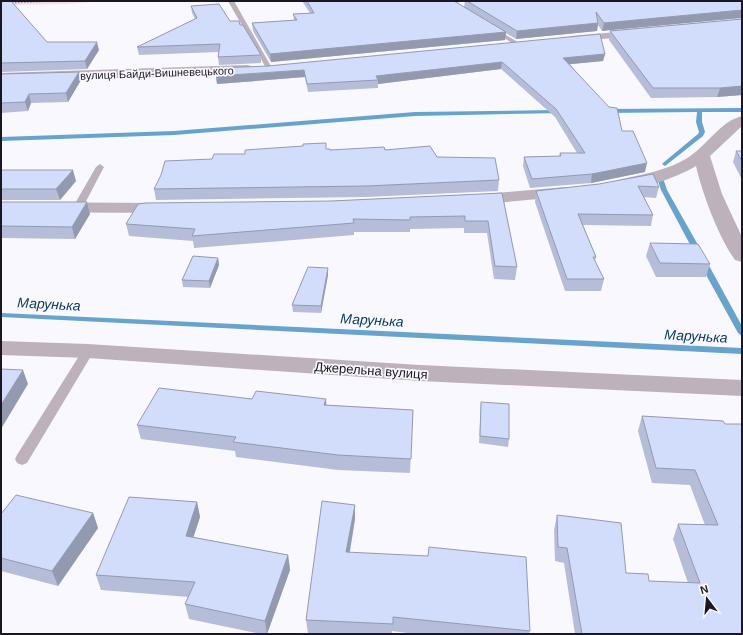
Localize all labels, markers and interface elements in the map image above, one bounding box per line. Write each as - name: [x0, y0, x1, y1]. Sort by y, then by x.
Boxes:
- street label: вулиця Байди-Вишневецького: [80, 64, 234, 82]
- water label: Марунька: [17, 294, 81, 314]
- water label: Марунька: [340, 310, 404, 330]
- water label: Марунька: [664, 326, 728, 346]
- street label: Джерельна вулиця: [314, 359, 428, 382]
- north arrow: [687, 579, 727, 619]
- text: N: [699, 583, 710, 596]

